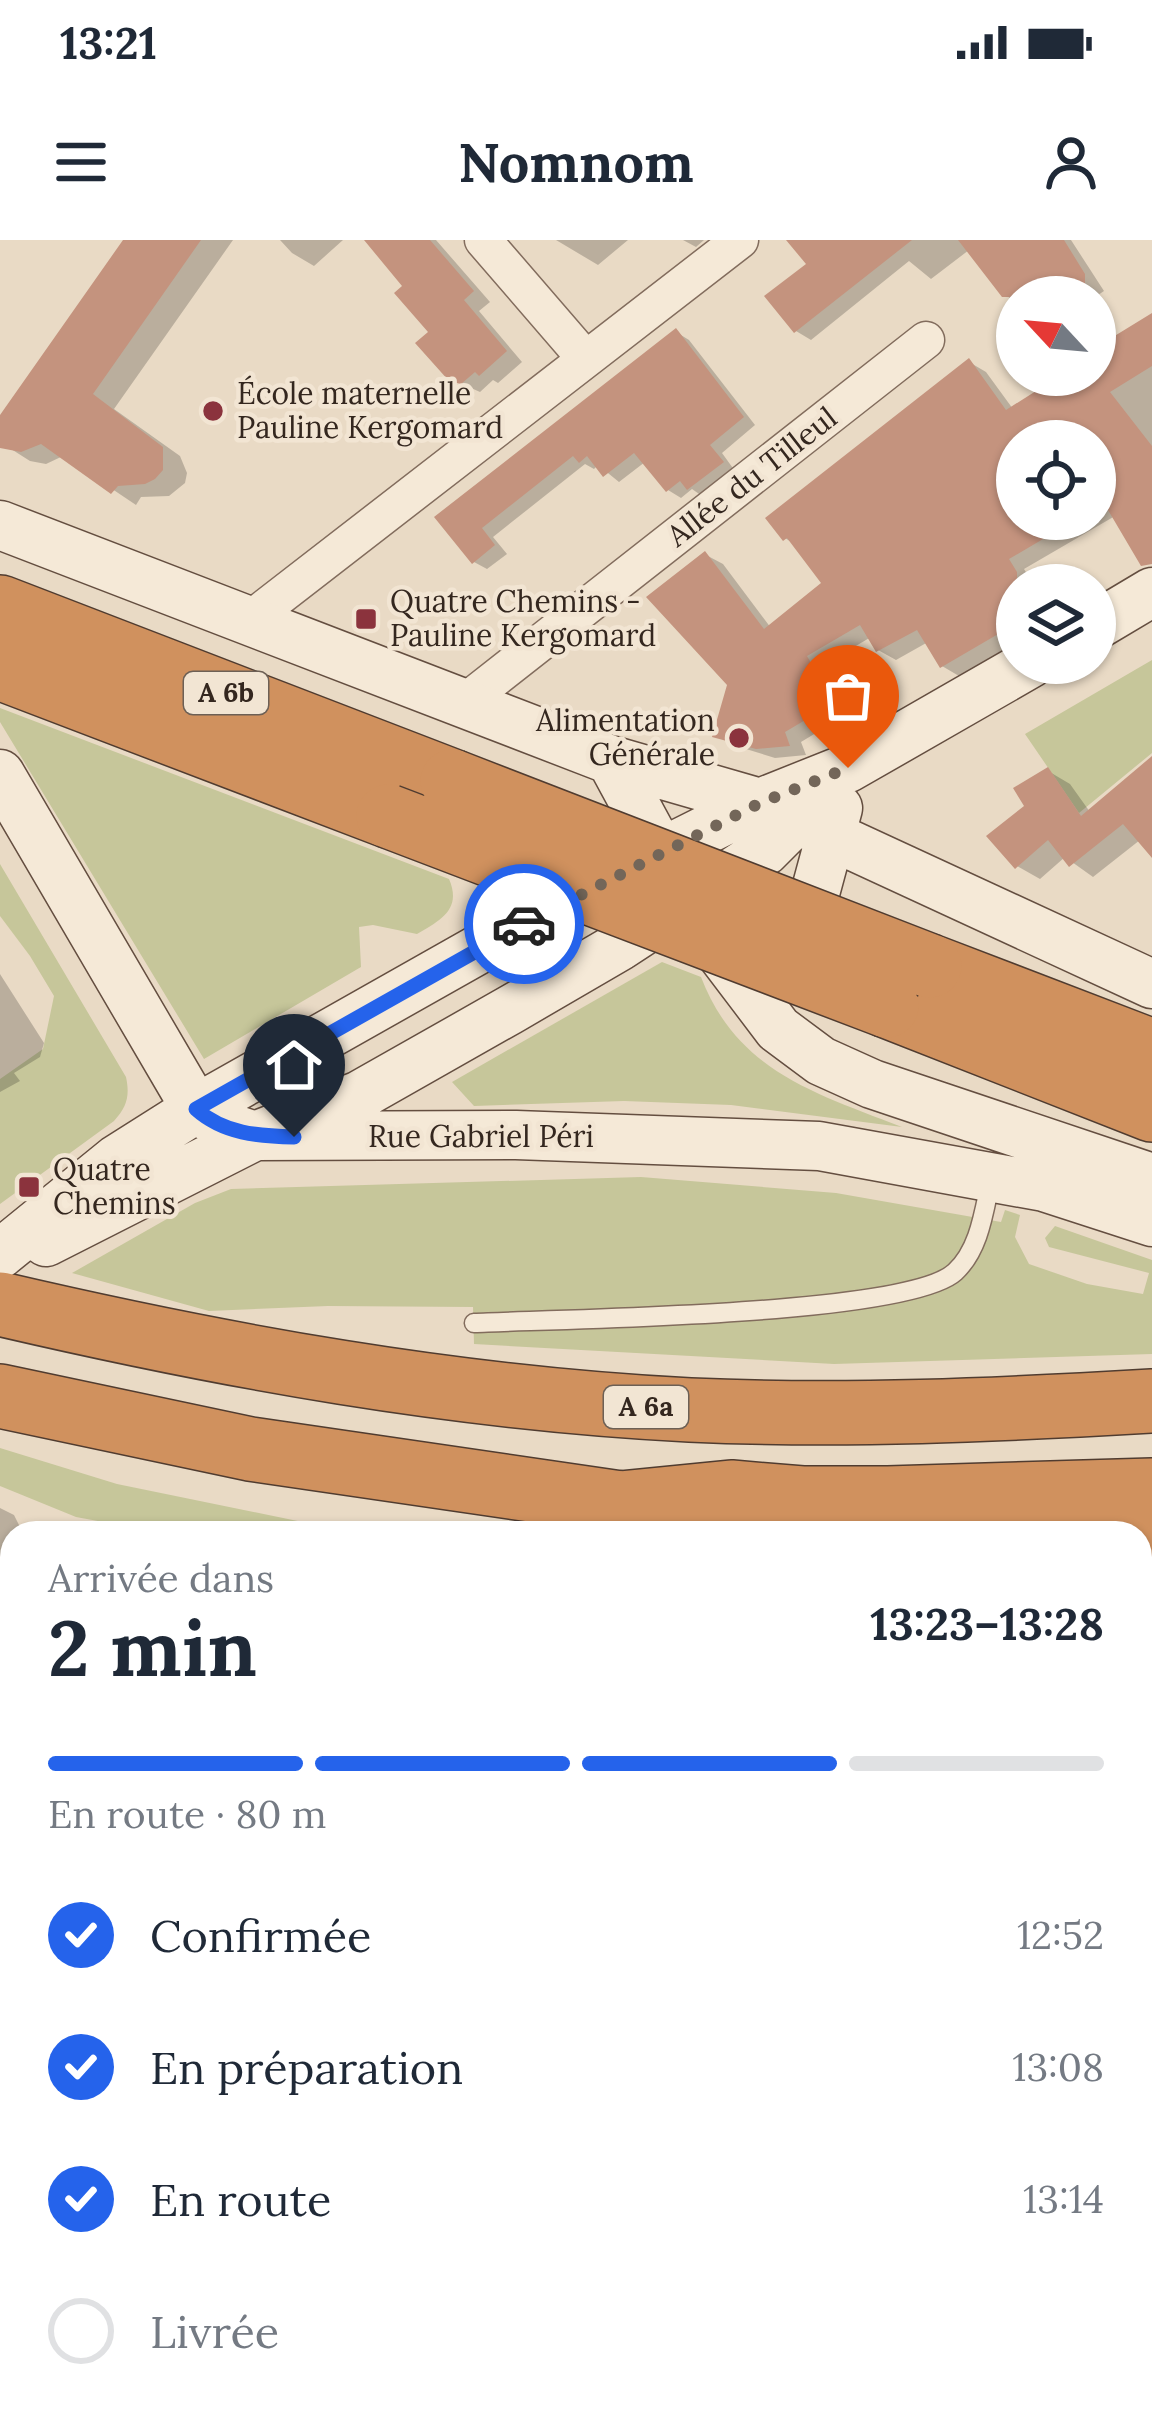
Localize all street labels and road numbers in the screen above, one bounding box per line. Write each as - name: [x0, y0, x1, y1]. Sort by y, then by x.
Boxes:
- street label: Allée du Tilleul: [658, 398, 844, 555]
- road number: A 6b: [184, 672, 268, 714]
- street label: Rue Gabriel Péri: [368, 1117, 594, 1155]
- road number: A 6a: [604, 1386, 688, 1428]

